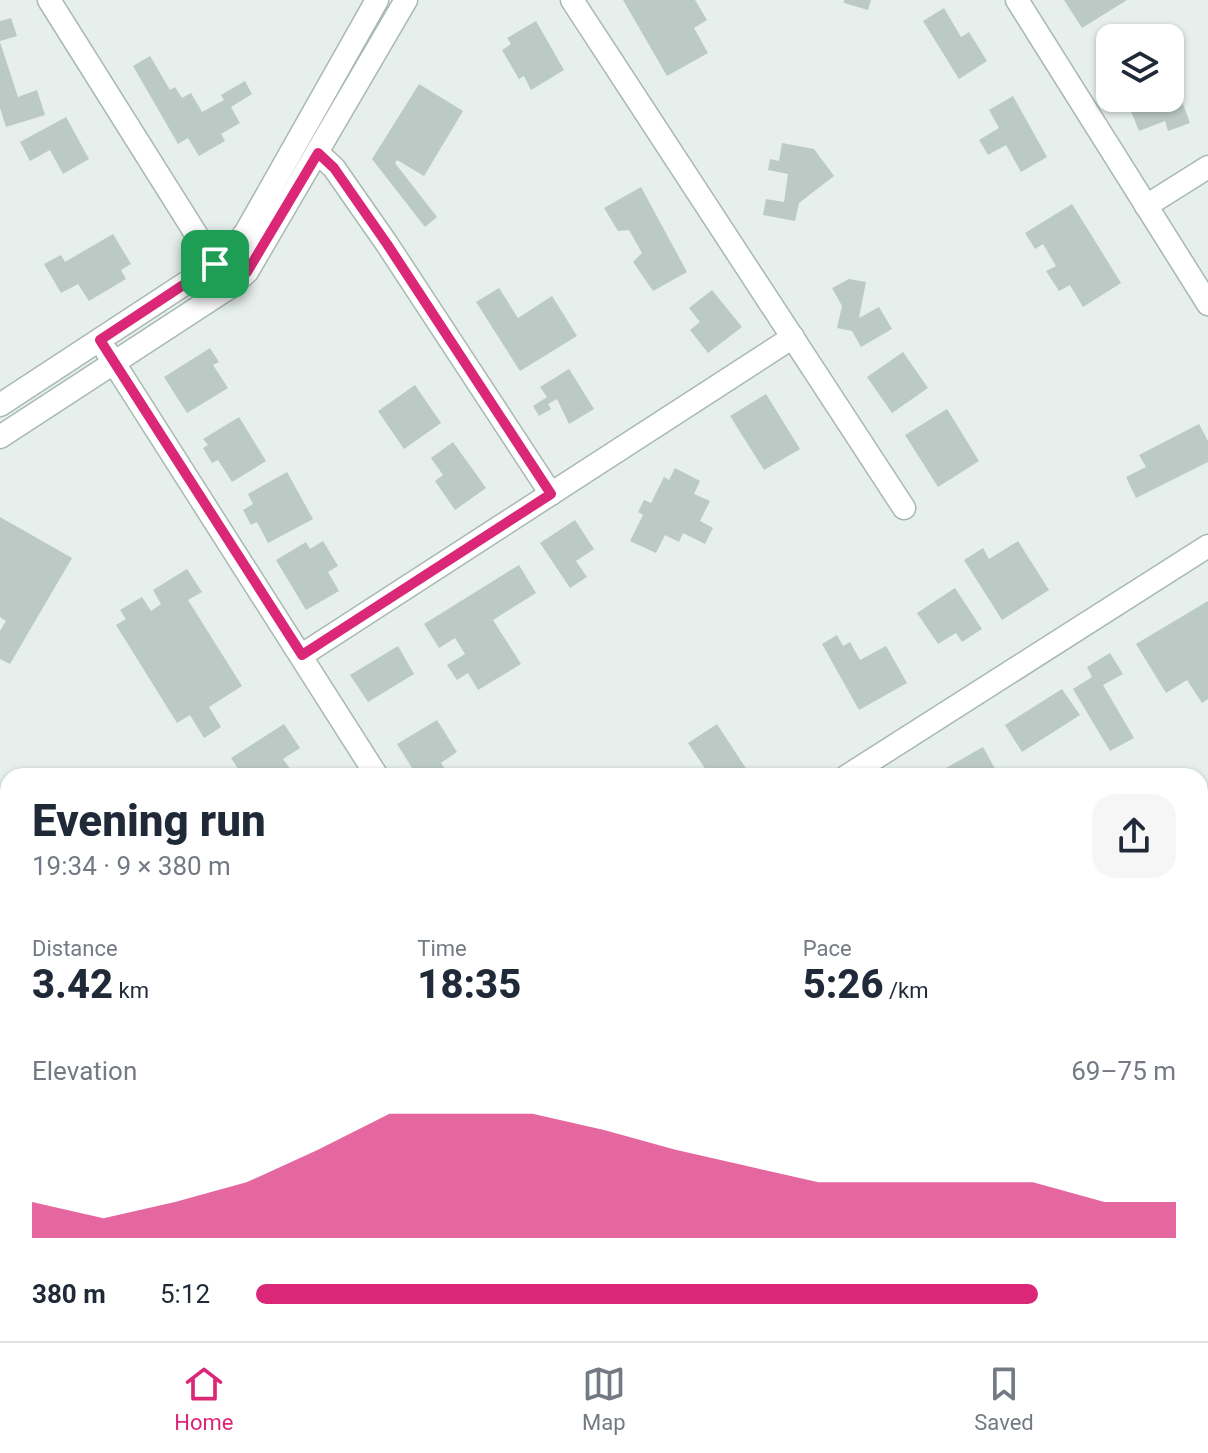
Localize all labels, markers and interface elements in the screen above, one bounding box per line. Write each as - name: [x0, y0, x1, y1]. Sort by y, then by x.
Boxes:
- map controls: [1096, 24, 1184, 112]
- button: layers: [1096, 24, 1184, 112]
- pin: [181, 230, 249, 298]
- icon: arrive: [193, 242, 237, 286]
- button: share: [1092, 794, 1176, 878]
- text: Evening run: [32, 795, 266, 847]
- text: 19:34 · 9 × 380 m: [32, 851, 231, 881]
- text: Distance: [32, 936, 118, 961]
- text: Time: [417, 936, 467, 961]
- text: Pace: [803, 936, 852, 961]
- text: 3.42: [32, 961, 113, 1008]
- text: 18:35: [417, 961, 521, 1008]
- text: 5:26: [803, 961, 884, 1008]
- text: km: [113, 978, 149, 1003]
- text: /km: [884, 978, 928, 1003]
- text: Elevation: [32, 1056, 137, 1086]
- text: 69–75 m: [1071, 1056, 1176, 1086]
- text: 380 m: [32, 1279, 106, 1309]
- text: 5:12: [160, 1279, 210, 1309]
- tab: Home: [174, 1362, 233, 1435]
- tab: Map: [582, 1362, 626, 1435]
- tab: Saved: [974, 1362, 1034, 1435]

